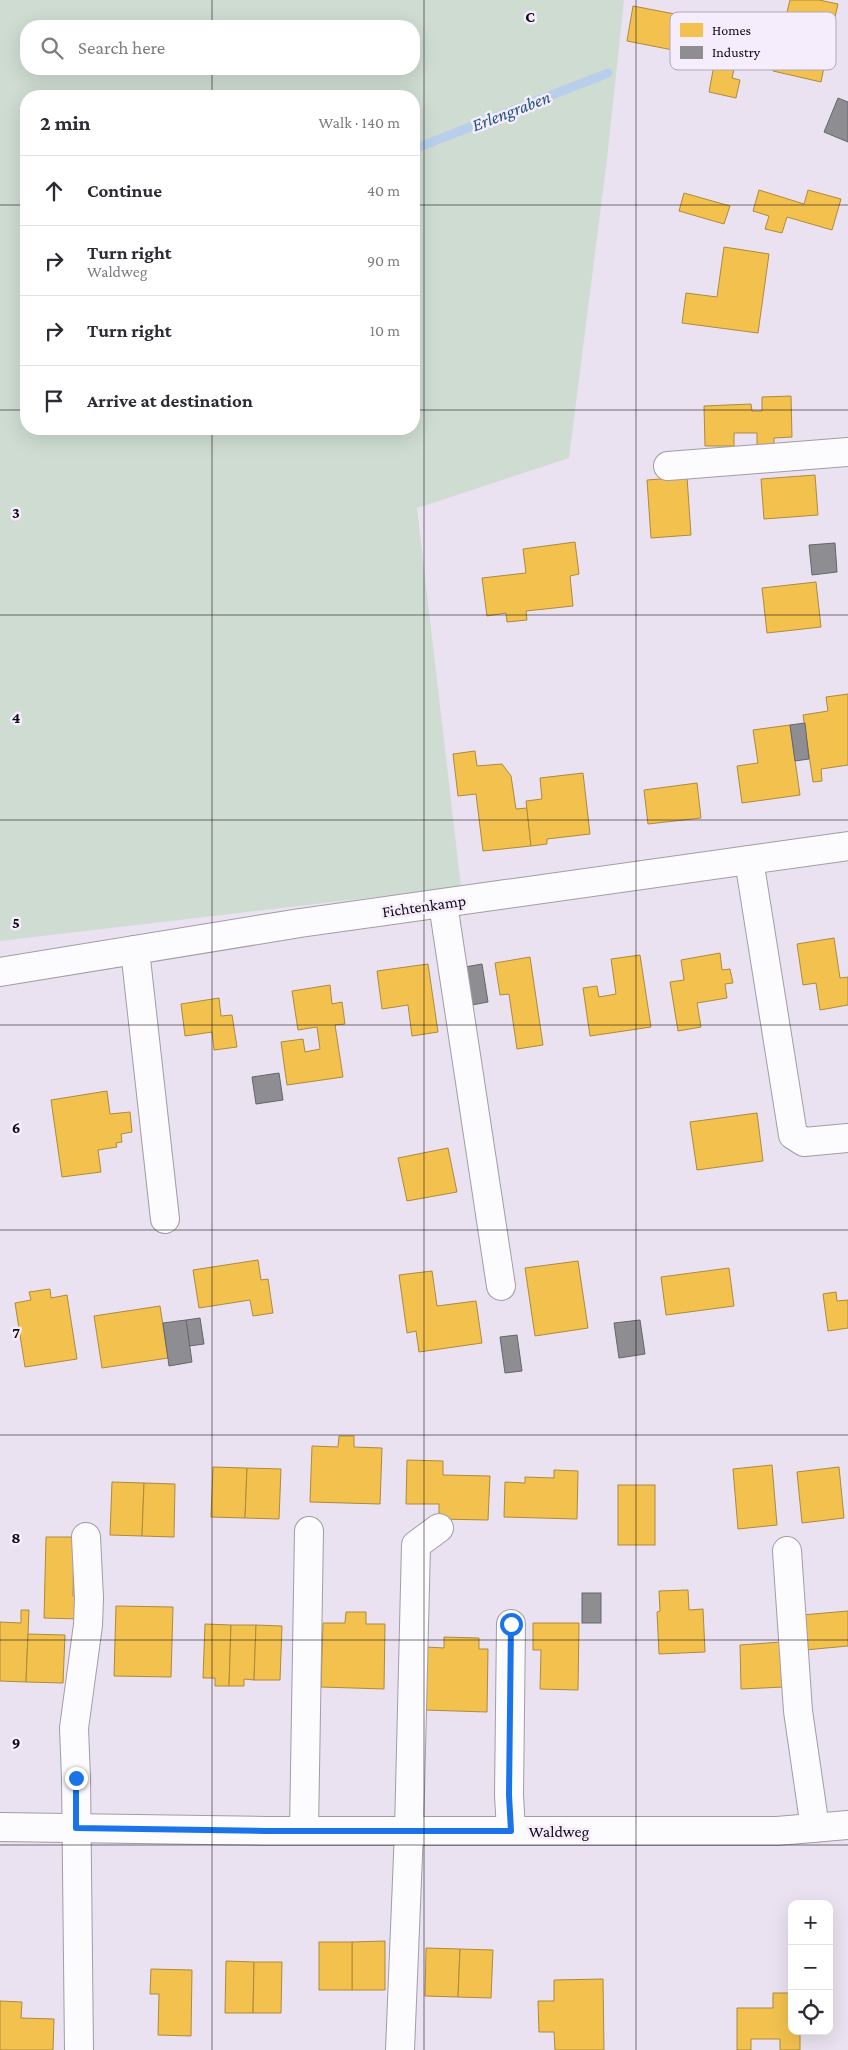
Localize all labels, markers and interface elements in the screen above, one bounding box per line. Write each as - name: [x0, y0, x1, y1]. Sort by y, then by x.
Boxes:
- text: C: [525, 8, 535, 25]
- legend: [670, 12, 836, 70]
- search box: [20, 20, 420, 75]
- text: Homes: [712, 22, 751, 38]
- icon: search: [38, 34, 66, 62]
- text: Search here: [78, 37, 165, 58]
- text: Industry: [712, 44, 761, 60]
- water label: Erlengraben: [469, 87, 553, 135]
- text: 2 min: [40, 111, 91, 135]
- text: Walk · 140 m: [319, 114, 400, 131]
- icon: ahead: [40, 177, 68, 205]
- text: Continue: [87, 180, 162, 201]
- text: 40 m: [367, 182, 400, 199]
- text: Turn right: [87, 242, 172, 263]
- icon: right: [40, 247, 68, 275]
- text: 90 m: [367, 252, 400, 269]
- text: Waldweg: [87, 263, 147, 280]
- icon: right: [40, 317, 68, 345]
- text: Turn right: [87, 320, 172, 341]
- text: 10 m: [370, 322, 400, 339]
- icon: arrive: [40, 387, 68, 415]
- text: Arrive at destination: [87, 390, 253, 411]
- text: 3: [12, 504, 20, 521]
- text: 4: [12, 709, 21, 726]
- street label: Fichtenkamp: [381, 892, 467, 921]
- text: 5: [12, 914, 20, 931]
- text: 6: [12, 1119, 20, 1136]
- text: 7: [12, 1324, 20, 1341]
- text: 8: [11, 1529, 21, 1546]
- route start: [500, 1613, 523, 1636]
- text: 9: [12, 1734, 20, 1751]
- route end: [65, 1767, 88, 1790]
- street label: Waldweg: [529, 1823, 589, 1841]
- map controls: [788, 1900, 833, 2035]
- button: +: [788, 1900, 833, 1945]
- button: −: [788, 1945, 833, 1990]
- button: locate: [788, 1990, 833, 2035]

